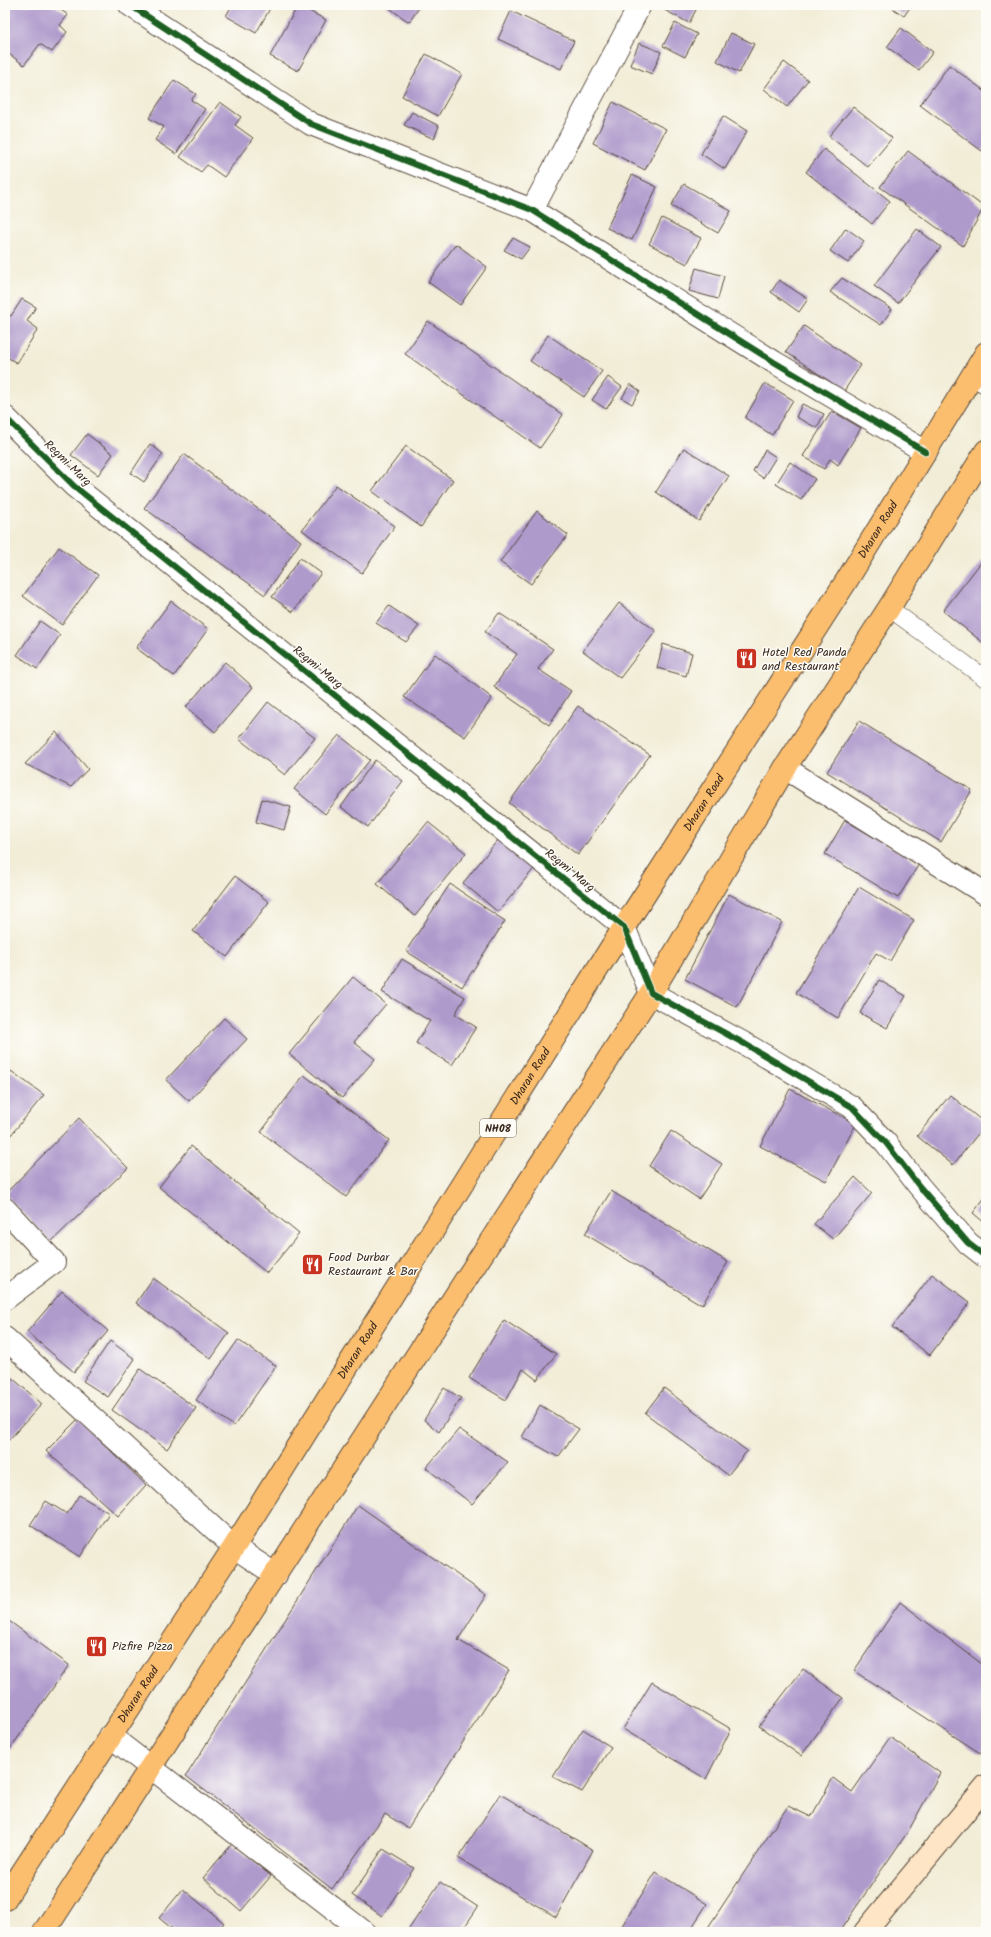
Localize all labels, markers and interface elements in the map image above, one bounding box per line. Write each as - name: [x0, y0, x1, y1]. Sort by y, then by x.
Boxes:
- street label: Regmi Marg: [39, 436, 96, 491]
- street label: Dharan Road: [853, 496, 904, 562]
- street label: Regmi Marg: [288, 641, 347, 694]
- place label: Hotel Red Panda and Restaurant: [762, 643, 847, 676]
- restaurant icon: Hotel Red Panda and Restaurant: [733, 646, 759, 672]
- street label: Dharan Road: [679, 770, 730, 835]
- street label: Regmi Marg: [540, 844, 599, 897]
- street label: Dharan Road: [505, 1043, 556, 1109]
- road number: NH08: [480, 1119, 516, 1137]
- place label: Food Durbar Restaurant & Bar: [328, 1248, 419, 1281]
- restaurant icon: Food Durbar Restaurant & Bar: [300, 1251, 326, 1277]
- street label: Dharan Road: [333, 1318, 384, 1383]
- restaurant icon: Pizfire Pizza: [83, 1633, 109, 1659]
- place label: Pizfire Pizza: [112, 1637, 173, 1656]
- street label: Dharan Road: [113, 1662, 165, 1727]

